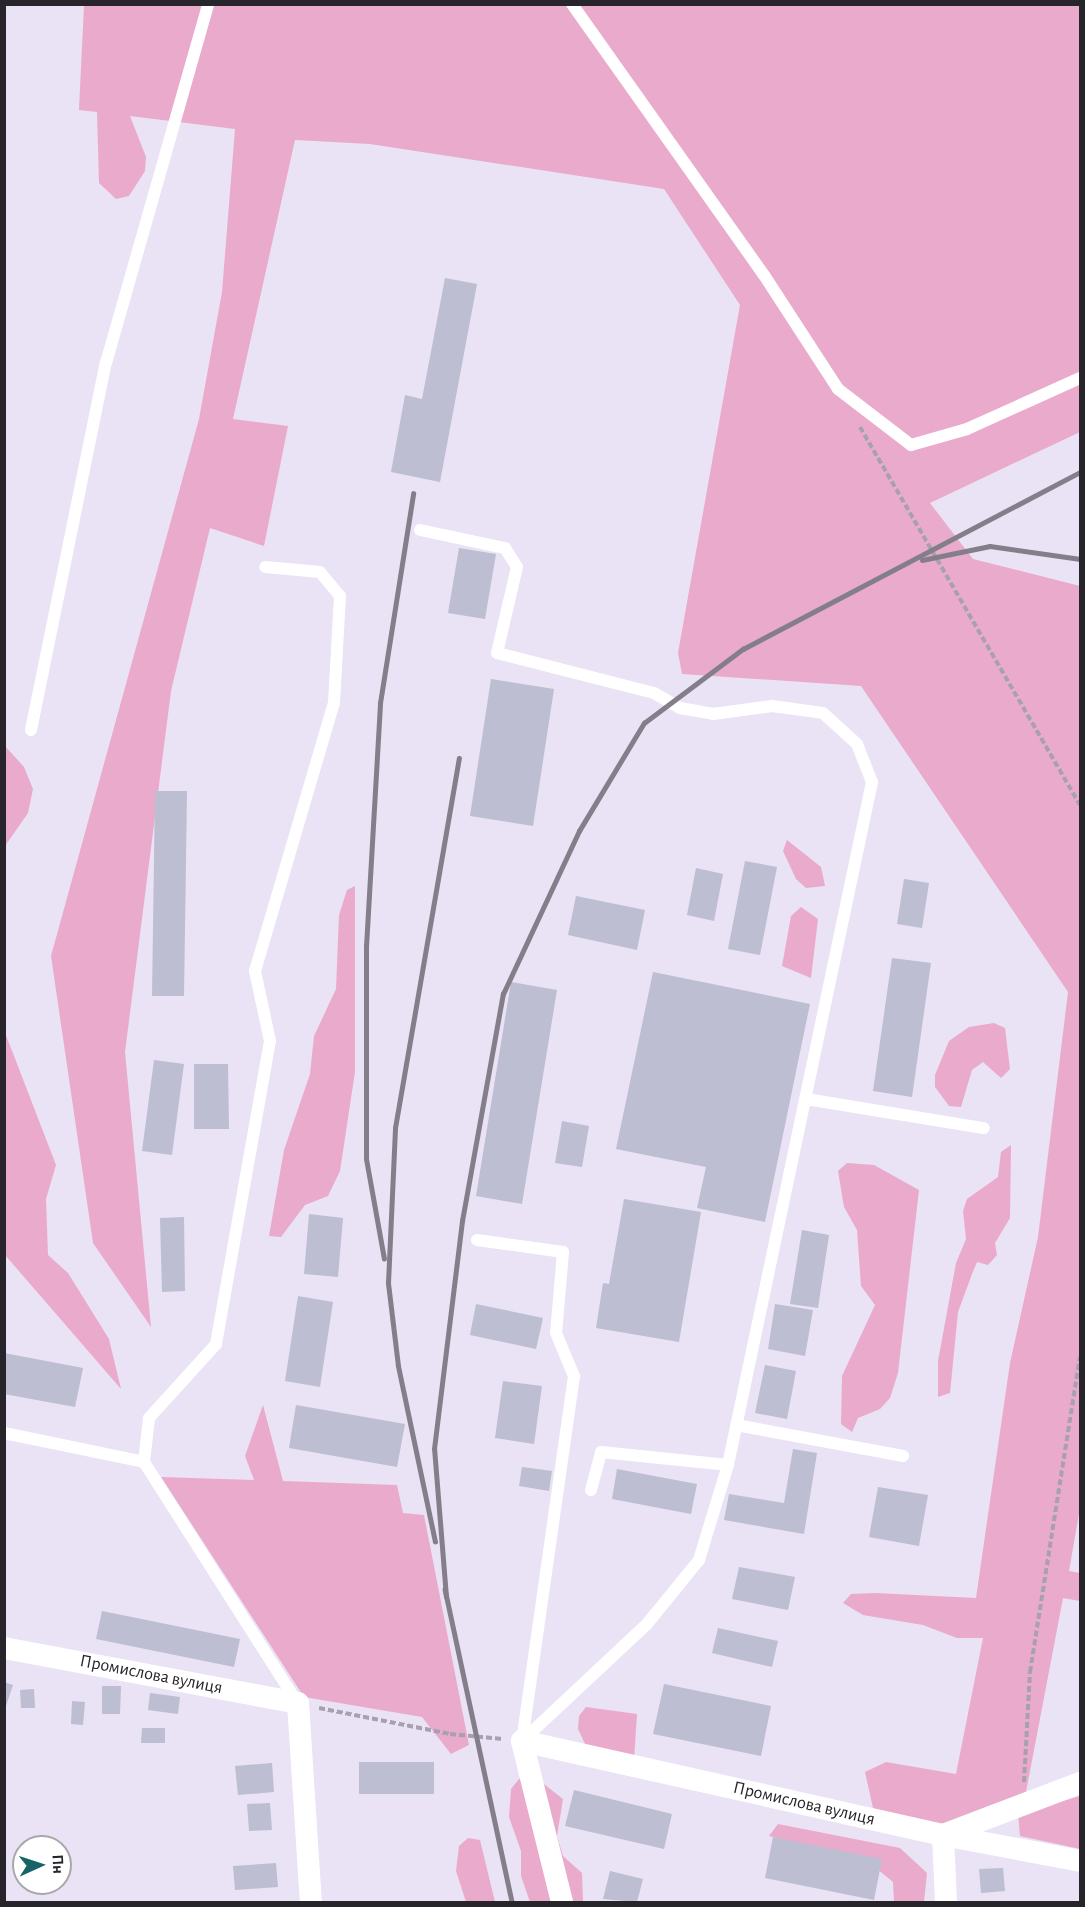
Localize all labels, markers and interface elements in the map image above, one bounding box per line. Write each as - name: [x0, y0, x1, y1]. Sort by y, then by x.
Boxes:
- street label: Промислова вулиця: [78, 1651, 224, 1699]
- street label: Промислова вулиця: [731, 1777, 877, 1831]
- north arrow: [12, 1835, 72, 1895]
- text: Пн: [49, 1854, 66, 1874]

